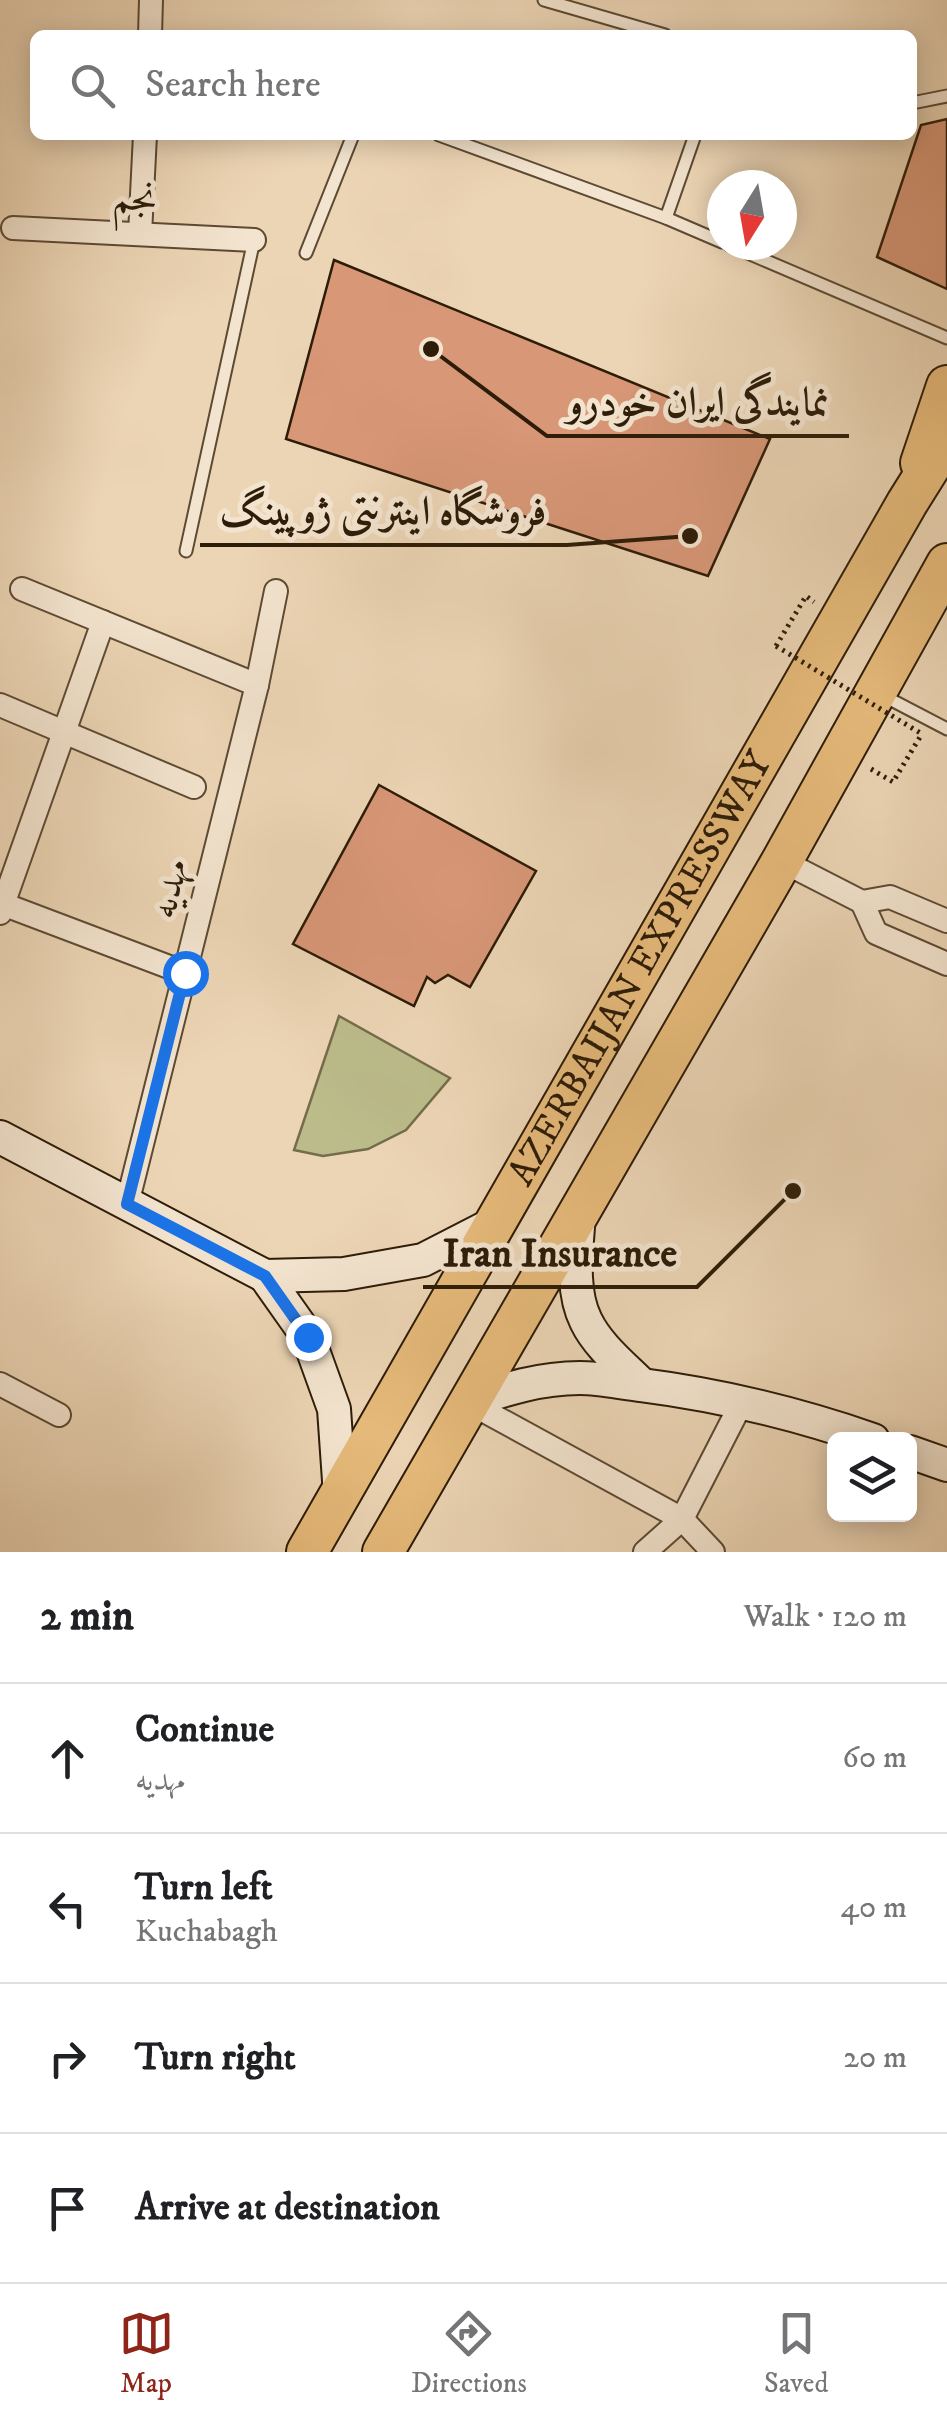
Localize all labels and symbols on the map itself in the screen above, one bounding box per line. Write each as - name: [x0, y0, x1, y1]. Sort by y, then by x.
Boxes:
- north arrow: [707, 170, 797, 260]
- street label: نجم: [111, 174, 158, 234]
- callout: نمایندگی ایران خودرو: [547, 366, 849, 436]
- text: نمایندگی ایران خودرو: [563, 371, 829, 429]
- callout: فروشگاه اینترنتی ژوپینگ: [200, 475, 567, 545]
- text: فروشگاه اینترنتی ژوپینگ: [219, 485, 547, 538]
- street label: AZERBAIJAN EXPRESSWAY: [498, 742, 784, 1194]
- street label: مهدیه: [140, 854, 200, 924]
- route start: [163, 951, 209, 997]
- callout: Iran Insurance: [423, 1217, 697, 1287]
- text: Iran Insurance: [443, 1230, 678, 1280]
- route end: [286, 1315, 332, 1361]

